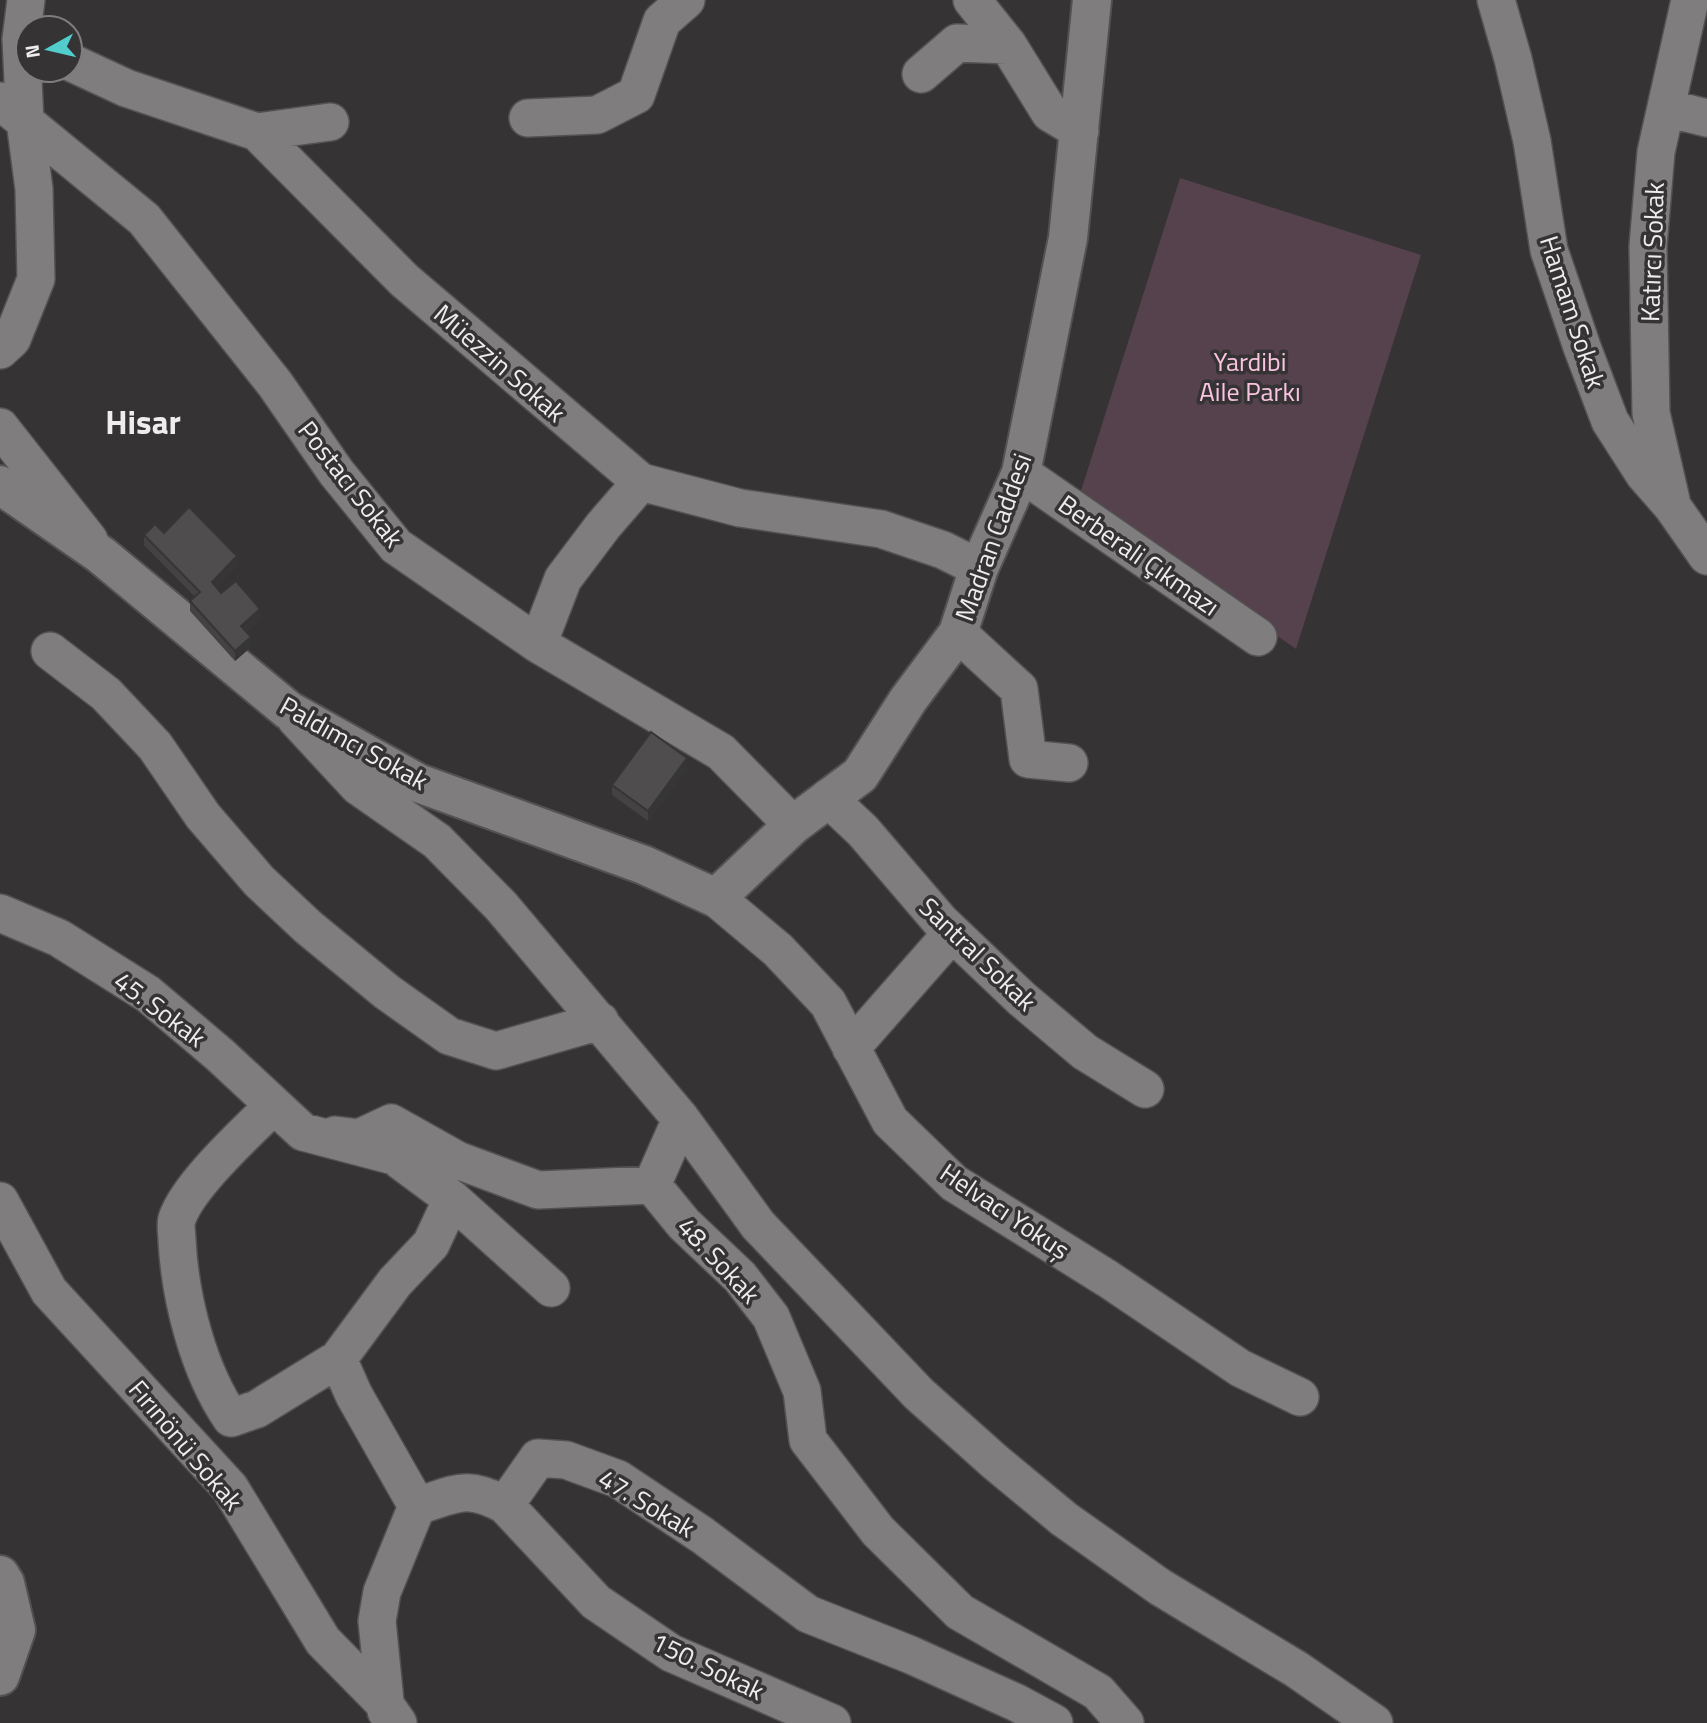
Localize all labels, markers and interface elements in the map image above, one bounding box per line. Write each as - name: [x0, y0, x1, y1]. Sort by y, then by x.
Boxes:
- north arrow: [14, 14, 84, 84]
- text: N: [16, 43, 47, 60]
- street label: Katırcı Sokak: [1630, 181, 1674, 323]
- street label: Hamam Sokak: [1530, 231, 1616, 393]
- street label: Müezzin Sokak: [426, 295, 574, 431]
- park label: Yardibi Aile Parkı: [1199, 342, 1301, 411]
- district label: Hisar: [105, 397, 181, 447]
- street label: Postacı Sokak: [289, 412, 413, 556]
- street label: Madran Caddesi: [945, 448, 1041, 626]
- street label: Berberali Çıkmazı: [1050, 485, 1228, 625]
- street label: Paldımcı Sokak: [273, 686, 435, 800]
- street label: Santral Sokak: [911, 888, 1045, 1020]
- street label: 45. Sokak: [106, 961, 214, 1057]
- street label: Helvacı Yokuş: [932, 1153, 1078, 1269]
- street label: 48. Sokak: [669, 1208, 769, 1312]
- street label: Fırınönü Sokak: [120, 1371, 252, 1519]
- street label: 47. Sokak: [591, 1459, 703, 1547]
- street label: 150. Sokak: [645, 1622, 771, 1710]

